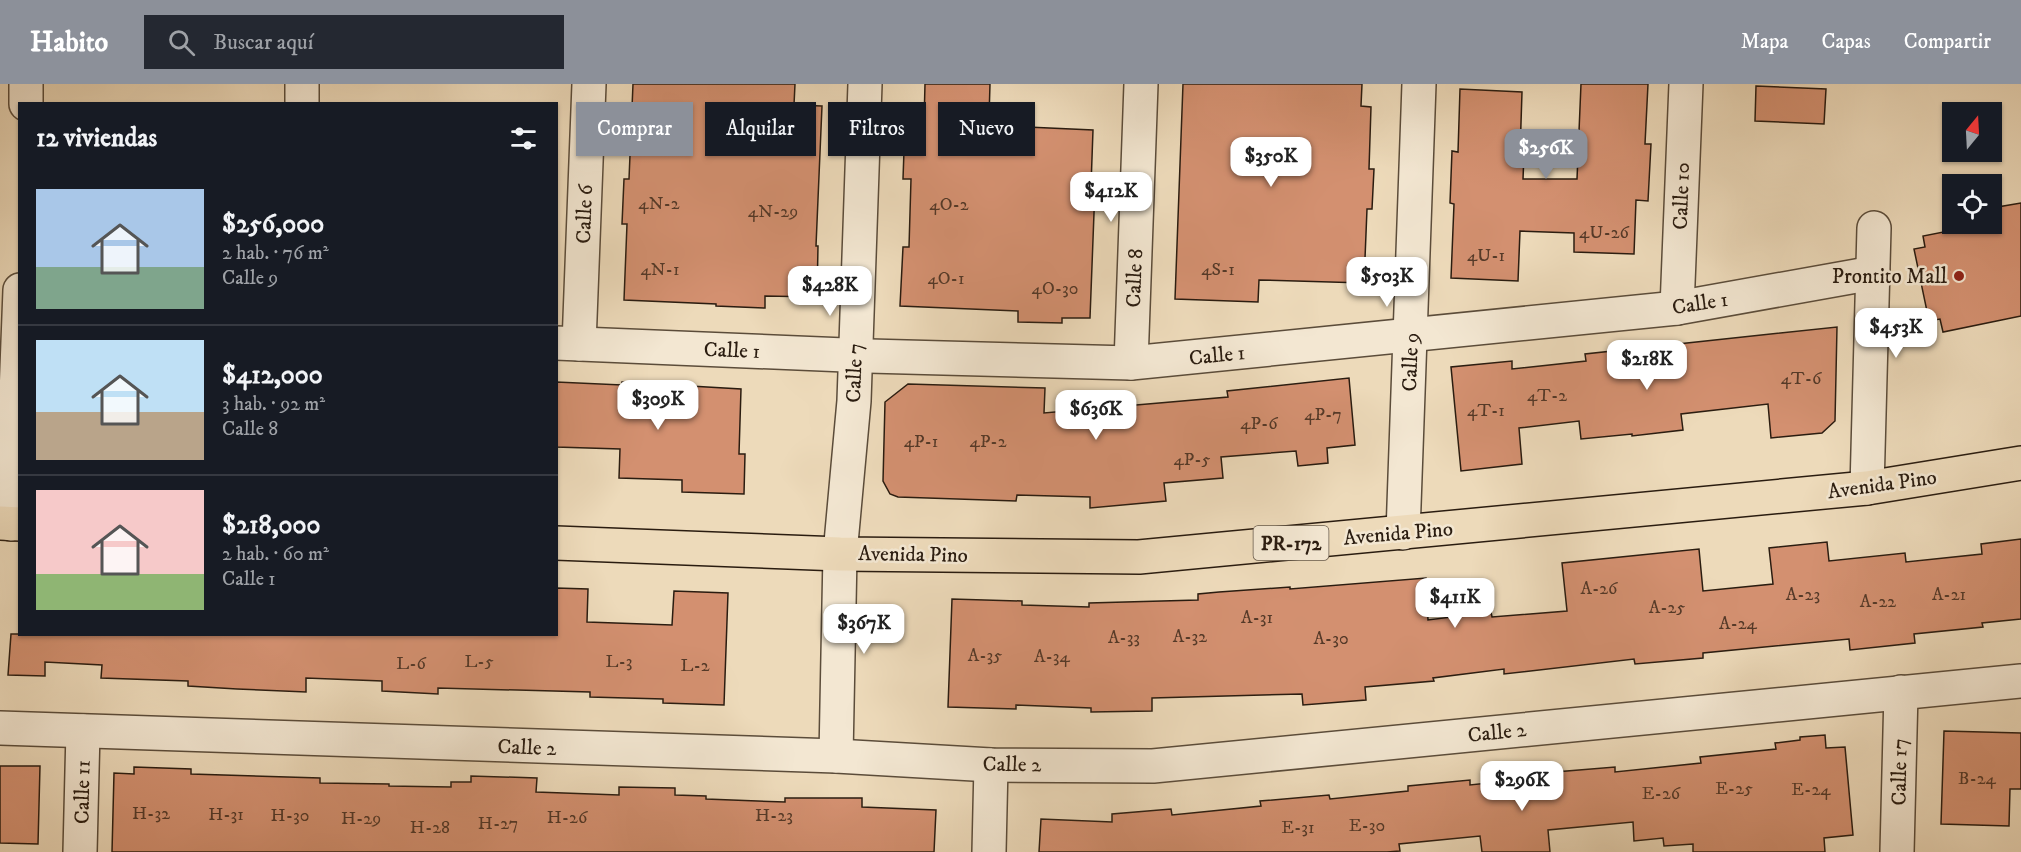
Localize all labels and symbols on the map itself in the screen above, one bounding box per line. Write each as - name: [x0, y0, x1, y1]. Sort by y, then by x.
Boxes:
- north arrow: [1942, 102, 2002, 162]
- pin: $256K: [1504, 129, 1588, 180]
- pin: $350K: [1229, 137, 1313, 188]
- street label: Calle 10: [1668, 162, 1696, 230]
- pin: $412K: [1069, 172, 1153, 223]
- street label: Calle 6: [571, 183, 599, 244]
- house number: 4N-2: [638, 193, 680, 215]
- house number: 4O-2: [929, 194, 969, 216]
- house number: 4N-29: [748, 201, 798, 223]
- house number: 4U-26: [1579, 222, 1630, 244]
- house number: 4U-1: [1467, 245, 1505, 267]
- street label: Calle 8: [1121, 248, 1149, 308]
- pin: $503K: [1345, 257, 1429, 308]
- house number: 4N-1: [640, 259, 680, 281]
- house number: 4S-1: [1201, 259, 1235, 281]
- place label: Prontito Mall: [1832, 264, 1948, 290]
- pin: $428K: [788, 266, 872, 317]
- house number: 4O-1: [927, 268, 965, 290]
- marker: Prontito Mall: [1952, 269, 1966, 283]
- house number: 4O-30: [1032, 278, 1078, 300]
- street label: Calle 1: [1670, 287, 1730, 321]
- pin: $453K: [1854, 308, 1938, 359]
- street label: Calle 9: [1397, 332, 1425, 392]
- street label: Calle 1: [703, 337, 761, 365]
- street label: Calle 1: [1188, 340, 1246, 372]
- pin: $218K: [1605, 340, 1689, 391]
- street label: Calle 7: [841, 343, 869, 403]
- house number: 4T-6: [1781, 368, 1822, 390]
- pin: $309K: [616, 380, 700, 431]
- house number: 4T-2: [1527, 385, 1567, 407]
- pin: $636K: [1054, 390, 1138, 441]
- house number: 4T-1: [1467, 400, 1505, 422]
- house number: 4P-7: [1304, 404, 1342, 426]
- house number: 4P-6: [1240, 413, 1278, 435]
- house number: 4P-1: [904, 431, 938, 453]
- house number: 4P-2: [970, 431, 1007, 453]
- house number: 4P-5: [1173, 449, 1211, 471]
- street label: Avenida Pino: [1826, 464, 1938, 506]
- street label: Avenida Pino: [1342, 516, 1454, 552]
- road number: PR-172: [1254, 526, 1328, 560]
- street label: Avenida Pino: [858, 541, 968, 569]
- pin: $411K: [1413, 578, 1497, 629]
- house number: A-26: [1581, 578, 1618, 600]
- house number: A-23: [1786, 584, 1820, 606]
- house number: A-21: [1932, 584, 1966, 606]
- house number: A-22: [1860, 591, 1896, 613]
- house number: A-25: [1649, 597, 1685, 619]
- pin: $367K: [822, 604, 906, 655]
- house number: A-31: [1241, 607, 1273, 629]
- house number: A-24: [1719, 613, 1758, 635]
- house number: A-32: [1173, 626, 1207, 648]
- house number: A-33: [1108, 627, 1140, 649]
- house number: A-30: [1313, 628, 1349, 650]
- house number: A-35: [968, 645, 1002, 667]
- house number: A-34: [1034, 646, 1071, 668]
- house number: L-5: [464, 651, 494, 673]
- house number: L-3: [606, 651, 633, 673]
- house number: L-6: [396, 653, 426, 675]
- house number: L-2: [680, 655, 710, 677]
- street label: Calle 2: [1466, 717, 1528, 749]
- street label: Calle 2: [497, 734, 558, 762]
- street label: Calle 17: [1886, 738, 1914, 806]
- street label: Calle 2: [982, 751, 1042, 779]
- street label: Calle 11: [69, 760, 97, 824]
- pin: $296K: [1480, 761, 1564, 812]
- house number: B-24: [1958, 768, 1997, 790]
- house number: E-25: [1715, 778, 1753, 800]
- house number: E-24: [1791, 779, 1831, 801]
- house number: E-26: [1642, 783, 1681, 805]
- house number: H-32: [132, 803, 170, 825]
- house number: H-31: [208, 804, 244, 826]
- house number: H-30: [271, 805, 309, 827]
- house number: H-23: [755, 805, 793, 827]
- house number: H-26: [547, 807, 588, 829]
- house number: H-29: [341, 808, 381, 830]
- house number: H-27: [478, 813, 518, 835]
- house number: E-30: [1349, 815, 1385, 837]
- house number: H-28: [410, 817, 450, 839]
- house number: E-31: [1281, 817, 1315, 839]

